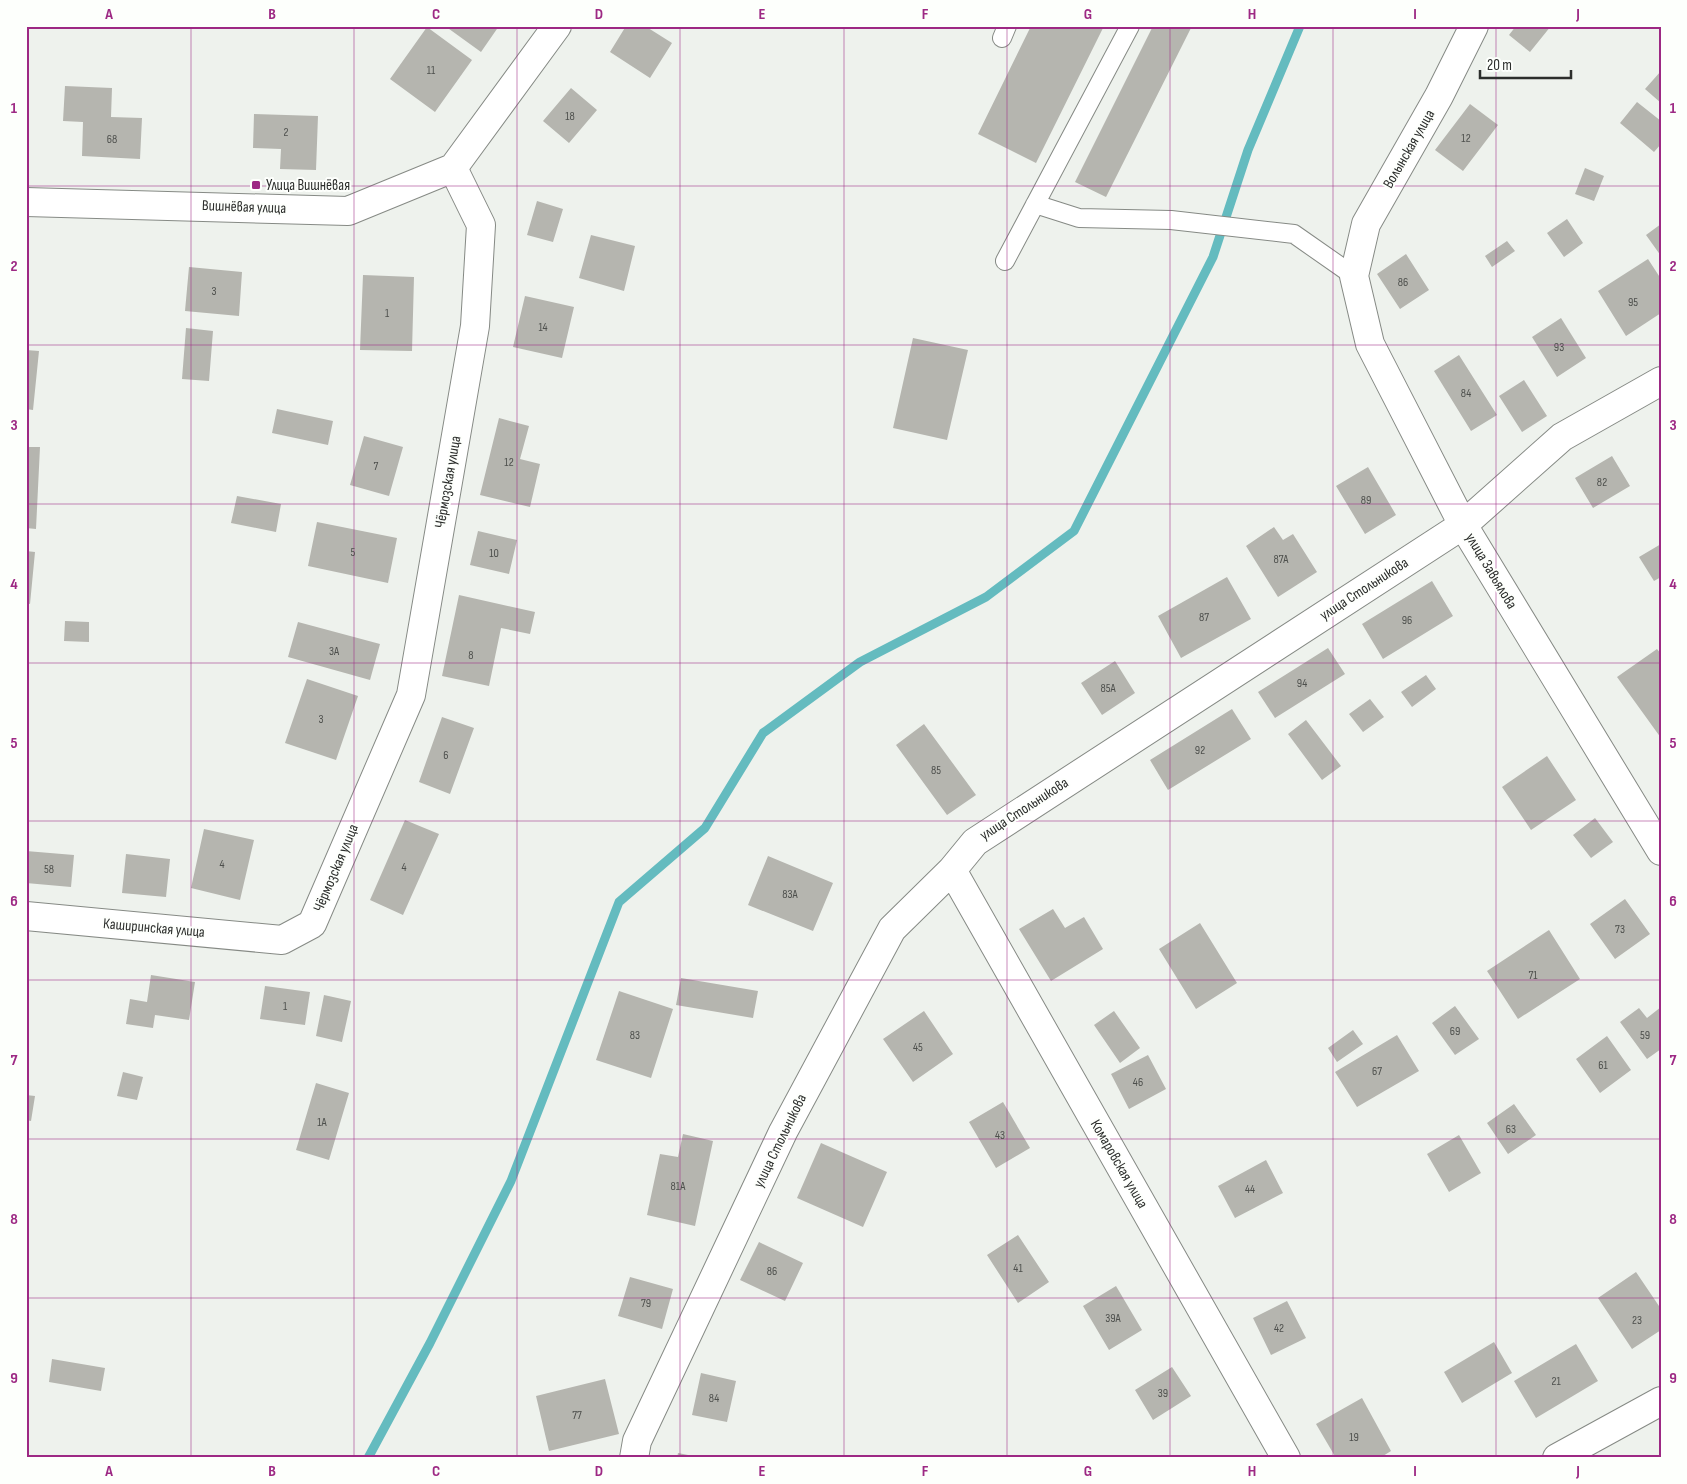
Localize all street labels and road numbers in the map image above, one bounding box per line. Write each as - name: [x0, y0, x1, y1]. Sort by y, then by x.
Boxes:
- street label: Волынская улица: [1379, 106, 1439, 192]
- street label: Вишнёвая улица: [202, 196, 287, 218]
- street label: Чёрмозская улица: [431, 434, 465, 530]
- street label: улица Завьялова: [1461, 529, 1521, 613]
- street label: улица Стольникова: [1316, 553, 1412, 625]
- street label: улица Стольникова: [976, 773, 1072, 845]
- street label: Чёрмозская улица: [309, 821, 363, 915]
- street label: Каширинская улица: [102, 914, 206, 942]
- street label: улица Стольникова: [749, 1091, 811, 1191]
- street label: Комаровская улица: [1086, 1116, 1152, 1212]

